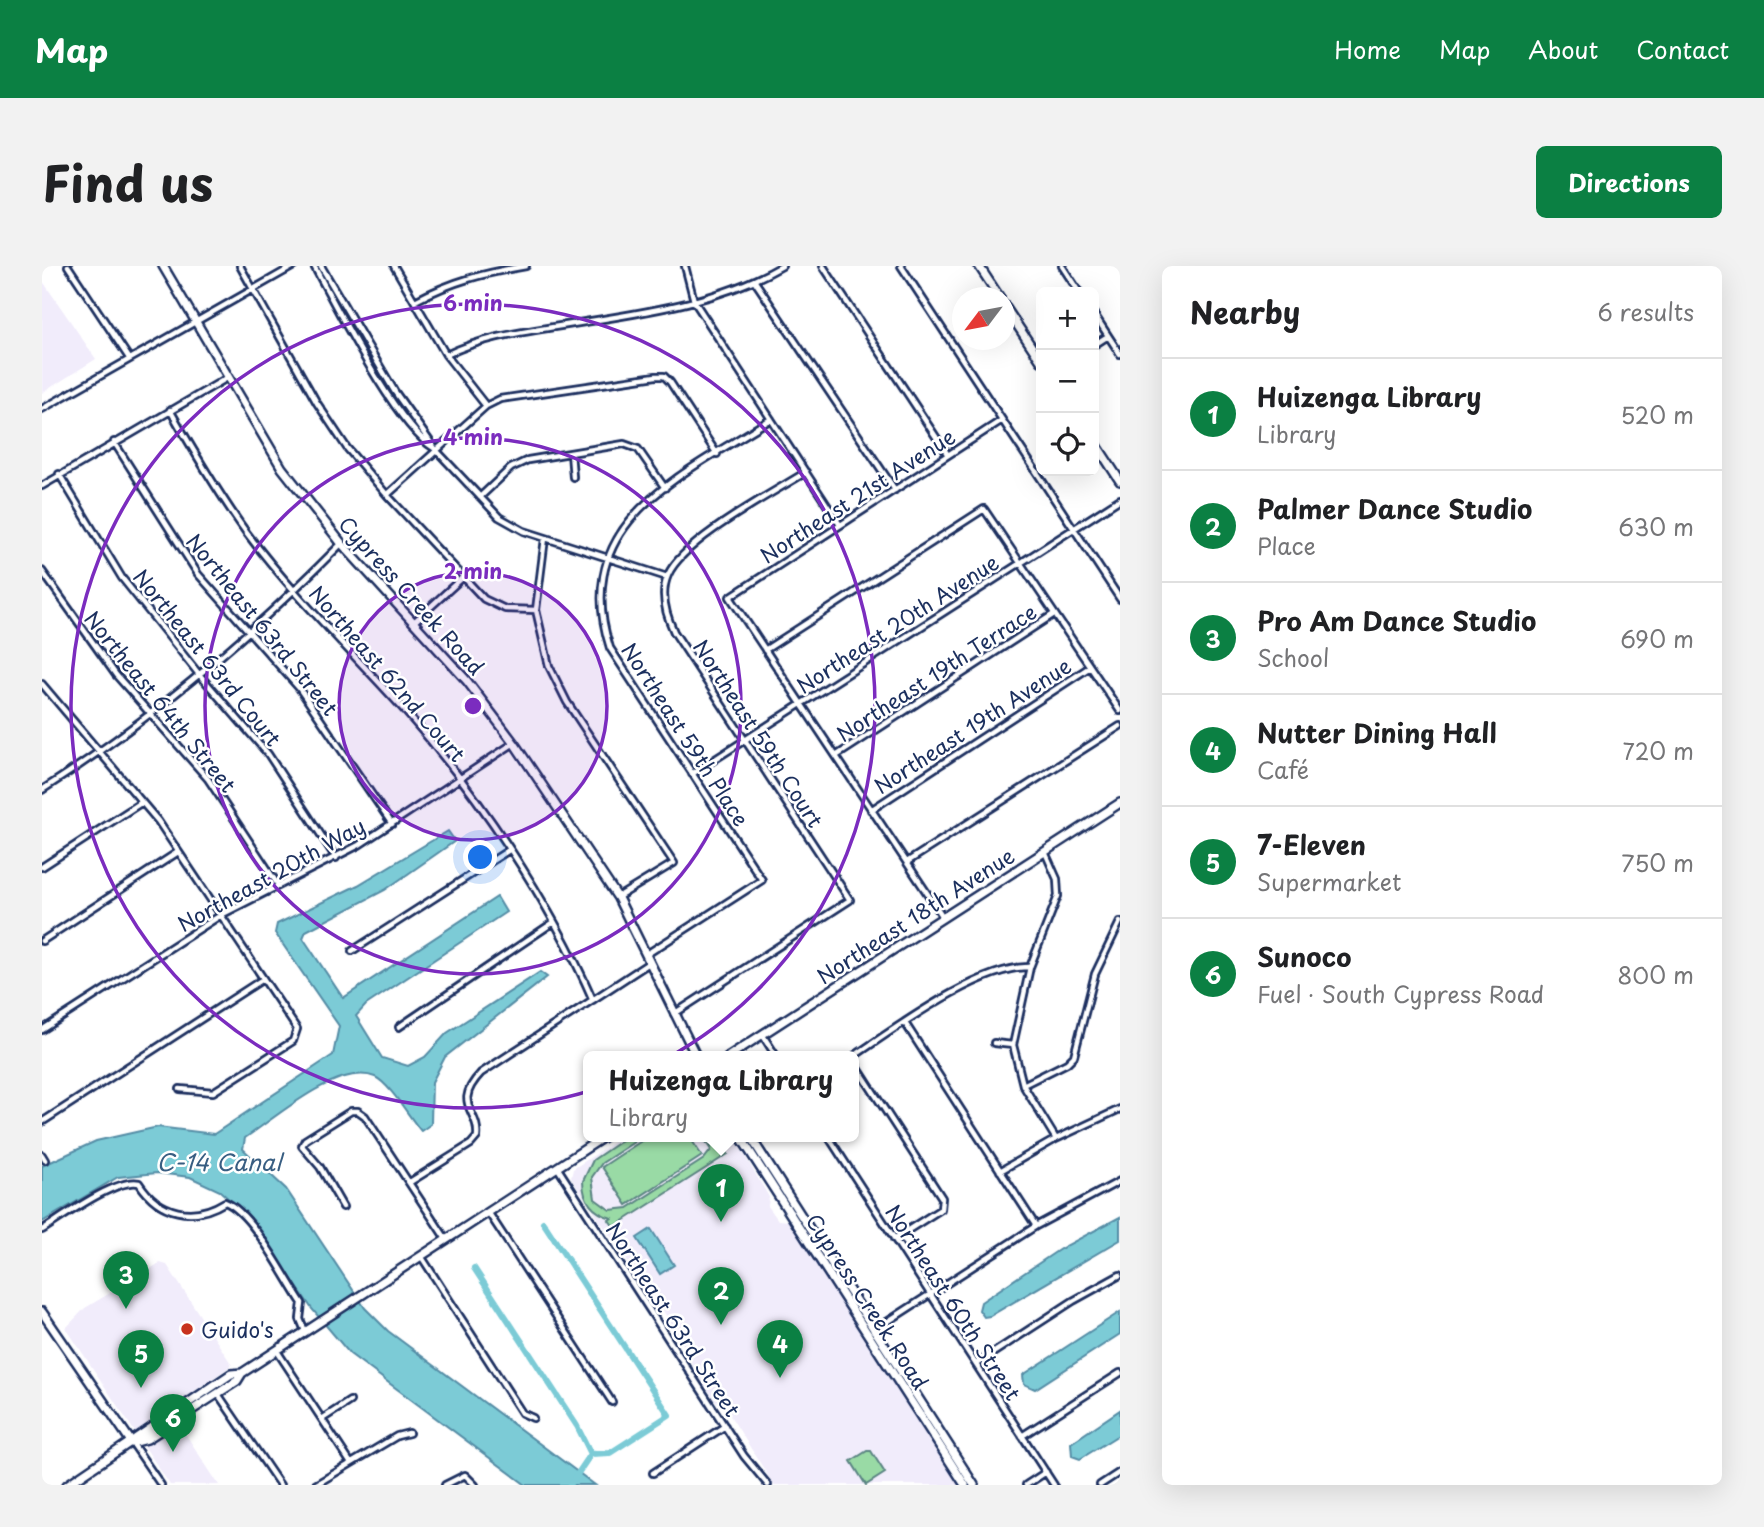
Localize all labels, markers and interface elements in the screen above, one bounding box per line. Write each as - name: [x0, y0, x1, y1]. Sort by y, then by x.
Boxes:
- text: Map: [35, 24, 108, 74]
- text: Home: [1334, 31, 1401, 67]
- text: Map: [1439, 31, 1490, 67]
- text: About: [1528, 31, 1598, 67]
- text: Contact: [1636, 31, 1729, 67]
- text: Find us: [42, 145, 213, 219]
- button: Directions: [1536, 146, 1722, 218]
- text: 6 min: [443, 286, 503, 318]
- north arrow: [952, 287, 1015, 350]
- map controls: [1036, 287, 1099, 476]
- button: +: [1036, 287, 1099, 350]
- text: Nearby: [1190, 289, 1300, 334]
- text: 6 results: [1598, 294, 1694, 329]
- button: −: [1036, 350, 1099, 413]
- text: Huizenga Library: [1257, 377, 1482, 416]
- text: 1: [1208, 397, 1219, 432]
- text: 520 m: [1621, 397, 1694, 432]
- button: locate: [1036, 413, 1099, 476]
- text: Library: [1257, 416, 1337, 451]
- text: 4 min: [443, 420, 503, 452]
- street label: Northeast 21st Avenue: [753, 420, 961, 570]
- text: Palmer Dance Studio: [1257, 489, 1532, 528]
- street label: Cypress Creek Road: [332, 508, 492, 682]
- text: 2: [1205, 509, 1221, 544]
- text: 630 m: [1618, 509, 1694, 544]
- street label: Northeast 63rd Street: [179, 526, 347, 722]
- text: Place: [1257, 528, 1316, 563]
- street label: Northeast 20th Avenue: [790, 545, 1004, 701]
- text: 2 min: [444, 554, 502, 586]
- street label: Northeast 63rd Court: [126, 561, 290, 753]
- street label: Northeast 62nd Court: [302, 578, 474, 768]
- street label: Northeast 19th Terrace: [830, 595, 1042, 749]
- text: Pro Am Dance Studio: [1257, 601, 1536, 640]
- street label: Northeast 64th Street: [77, 603, 245, 799]
- text: 3: [1205, 621, 1221, 656]
- text: 690 m: [1620, 621, 1694, 656]
- street label: Northeast 59th Court: [686, 633, 832, 833]
- street label: Northeast 59th Place: [615, 636, 757, 832]
- text: School: [1257, 640, 1329, 675]
- street label: Northeast 19th Avenue: [867, 649, 1077, 801]
- centre of rings: [461, 694, 485, 718]
- text: Nutter Dining Hall: [1257, 713, 1497, 752]
- text: 4: [1205, 733, 1221, 768]
- text: 720 m: [1622, 733, 1694, 768]
- text: Café: [1257, 752, 1309, 787]
- street label: Northeast 20th Way: [171, 809, 371, 939]
- text: 7-Eleven: [1257, 825, 1366, 864]
- street label: Northeast 18th Avenue: [810, 839, 1020, 991]
- your location: [463, 840, 497, 874]
- text: 5: [1206, 845, 1220, 880]
- text: 750 m: [1621, 845, 1694, 880]
- text: Supermarket: [1257, 864, 1401, 899]
- text: Sunoco: [1257, 937, 1352, 976]
- text: 6: [1205, 957, 1221, 992]
- text: 800 m: [1617, 957, 1694, 992]
- text: Fuel · South Cypress Road: [1257, 976, 1544, 1011]
- popup: [583, 1051, 859, 1142]
- text: Huizenga Library: [609, 1060, 833, 1099]
- text: Library: [609, 1099, 688, 1134]
- water label: C-14 Canal: [156, 1144, 285, 1179]
- pin: 1: [698, 1164, 744, 1222]
- street label: Northeast 60th Street: [878, 1198, 1030, 1406]
- street label: Cypress Creek Road: [799, 1207, 937, 1395]
- street label: Northeast 63rd Street: [599, 1215, 749, 1423]
- pin: 3: [103, 1251, 149, 1309]
- pin: 2: [698, 1267, 744, 1325]
- place label: Guido's: [201, 1313, 274, 1345]
- pin: 4: [757, 1320, 803, 1378]
- marker: Guido's: [179, 1321, 195, 1337]
- pin: 5: [118, 1330, 164, 1388]
- pin: 6: [150, 1394, 196, 1452]

